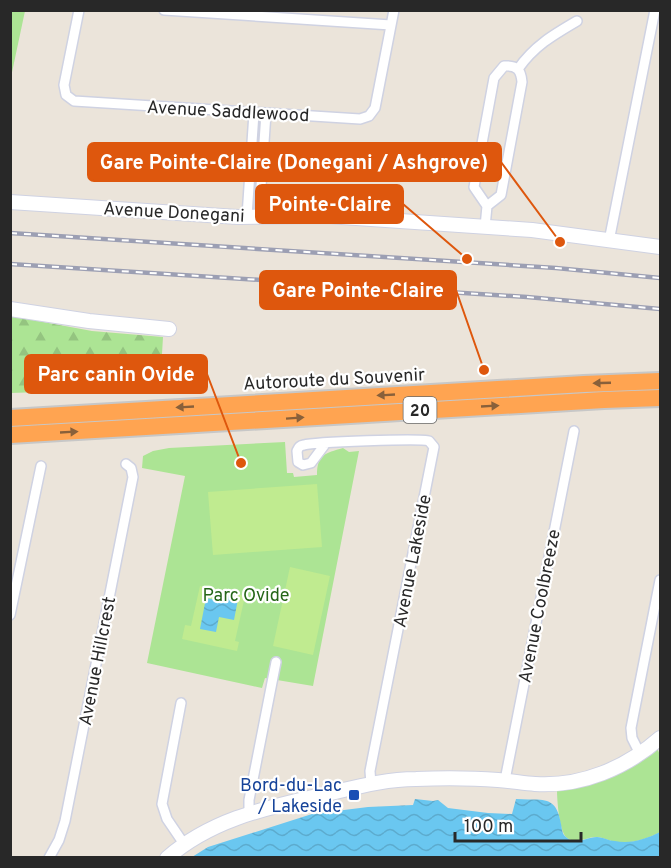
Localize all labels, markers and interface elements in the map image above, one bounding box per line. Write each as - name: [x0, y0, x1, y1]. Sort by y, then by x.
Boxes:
- street label: Avenue Saddlewood: [146, 97, 310, 128]
- callout: Gare Pointe-Claire (Donegani / Ashgrove): [88, 143, 501, 181]
- text: Gare Pointe-Claire (Donegani / Ashgrove): [100, 151, 488, 177]
- callout: Pointe-Claire: [256, 185, 403, 223]
- text: Pointe-Claire: [269, 193, 391, 219]
- street label: Avenue Donegani: [103, 198, 245, 229]
- callout: Gare Pointe-Claire: [260, 271, 456, 309]
- text: Gare Pointe-Claire: [272, 279, 444, 305]
- callout: Parc canin Ovide: [25, 355, 207, 393]
- text: Parc canin Ovide: [37, 363, 195, 389]
- street label: Autoroute du Souvenir: [243, 364, 426, 397]
- one-way arrow: [593, 378, 612, 387]
- one-way arrow: [377, 391, 396, 400]
- road number: 20: [404, 397, 436, 423]
- one-way arrow: [480, 402, 499, 411]
- one-way arrow: [176, 403, 195, 412]
- one-way arrow: [285, 413, 304, 423]
- one-way arrow: [59, 427, 78, 436]
- street label: Avenue Lakeside: [389, 493, 438, 630]
- street label: Avenue Coolbreeze: [514, 528, 567, 685]
- park label: Parc Ovide: [202, 585, 290, 608]
- street label: Avenue Hillcrest: [75, 595, 122, 728]
- place label: Bord-du-Lac / Lakeside: [240, 775, 342, 819]
- marker: Bord-du-Lac / Lakeside: [347, 788, 361, 802]
- scale bar: [455, 805, 581, 843]
- text: 100 m: [464, 816, 513, 839]

